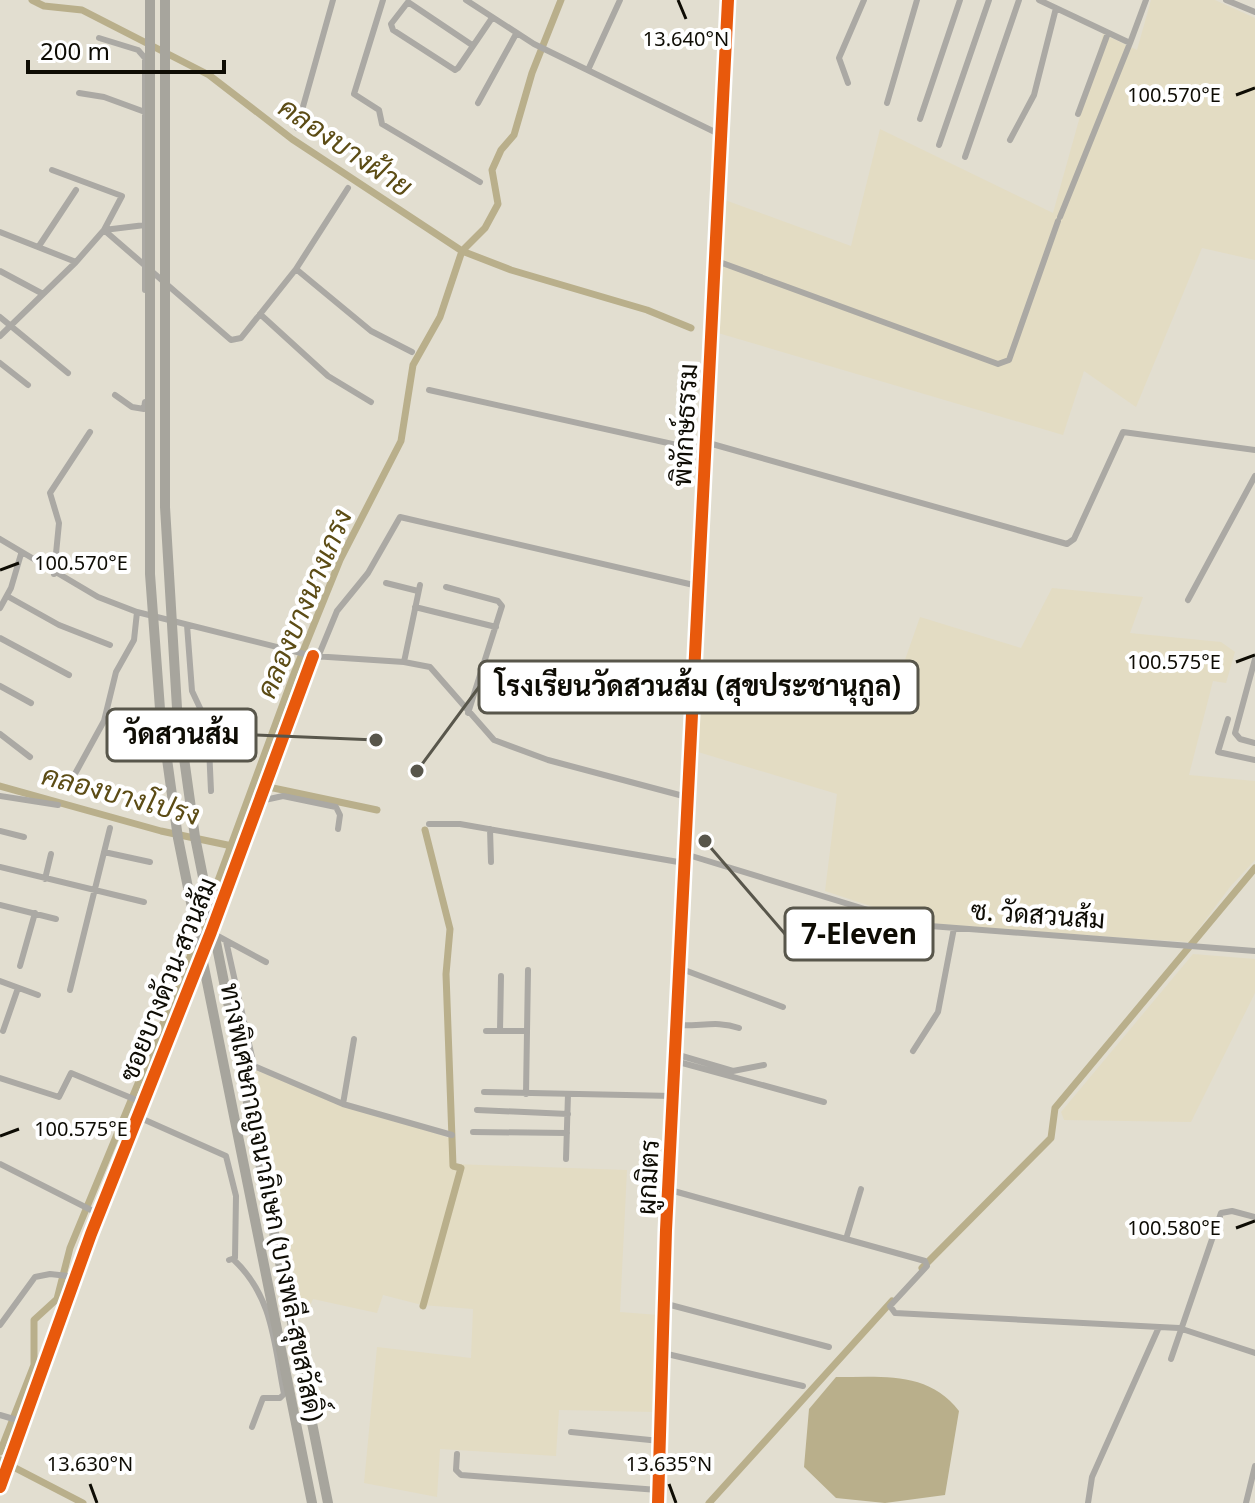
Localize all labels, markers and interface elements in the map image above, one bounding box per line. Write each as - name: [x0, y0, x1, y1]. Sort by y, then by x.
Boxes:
- scale bar: [28, 24, 224, 74]
- text: 13.640°N: [643, 25, 729, 52]
- text: 200 m: [40, 34, 110, 67]
- text: 100.570°E: [1127, 81, 1221, 108]
- water label: คลองบางฝ้าย: [272, 87, 420, 205]
- street label: พิทักษ์ธรรม: [663, 362, 705, 488]
- water label: คลองบางนางเกรง: [246, 503, 360, 703]
- text: 100.570°E: [34, 549, 128, 576]
- text: 100.575°E: [1127, 648, 1221, 675]
- callout: โรงเรียนวัดสวนส้ม (สุขประชานุกูล): [479, 661, 918, 713]
- text: โรงเรียนวัดสวนส้ม (สุขประชานุกูล): [493, 666, 901, 706]
- callout: วัดสวนส้ม: [107, 709, 256, 761]
- text: วัดสวนส้ม: [123, 714, 239, 752]
- water label: คลองบางโปรง: [38, 755, 204, 833]
- street label: ซอยบางด้วน-สวนส้ม: [110, 872, 224, 1086]
- street label: ซ. วัดสวนส้ม: [970, 891, 1106, 937]
- callout: 7-Eleven: [785, 908, 933, 960]
- text: 7-Eleven: [801, 914, 917, 952]
- street label: ทางพิเศษกาญจนาภิเษก (บางพลี-สุขสวัสดิ์): [212, 979, 337, 1425]
- text: 100.575°E: [34, 1115, 128, 1142]
- street label: ผูกมิตร: [627, 1138, 668, 1216]
- text: 100.580°E: [1127, 1214, 1221, 1241]
- text: 13.630°N: [47, 1450, 133, 1477]
- text: 13.635°N: [626, 1450, 712, 1477]

